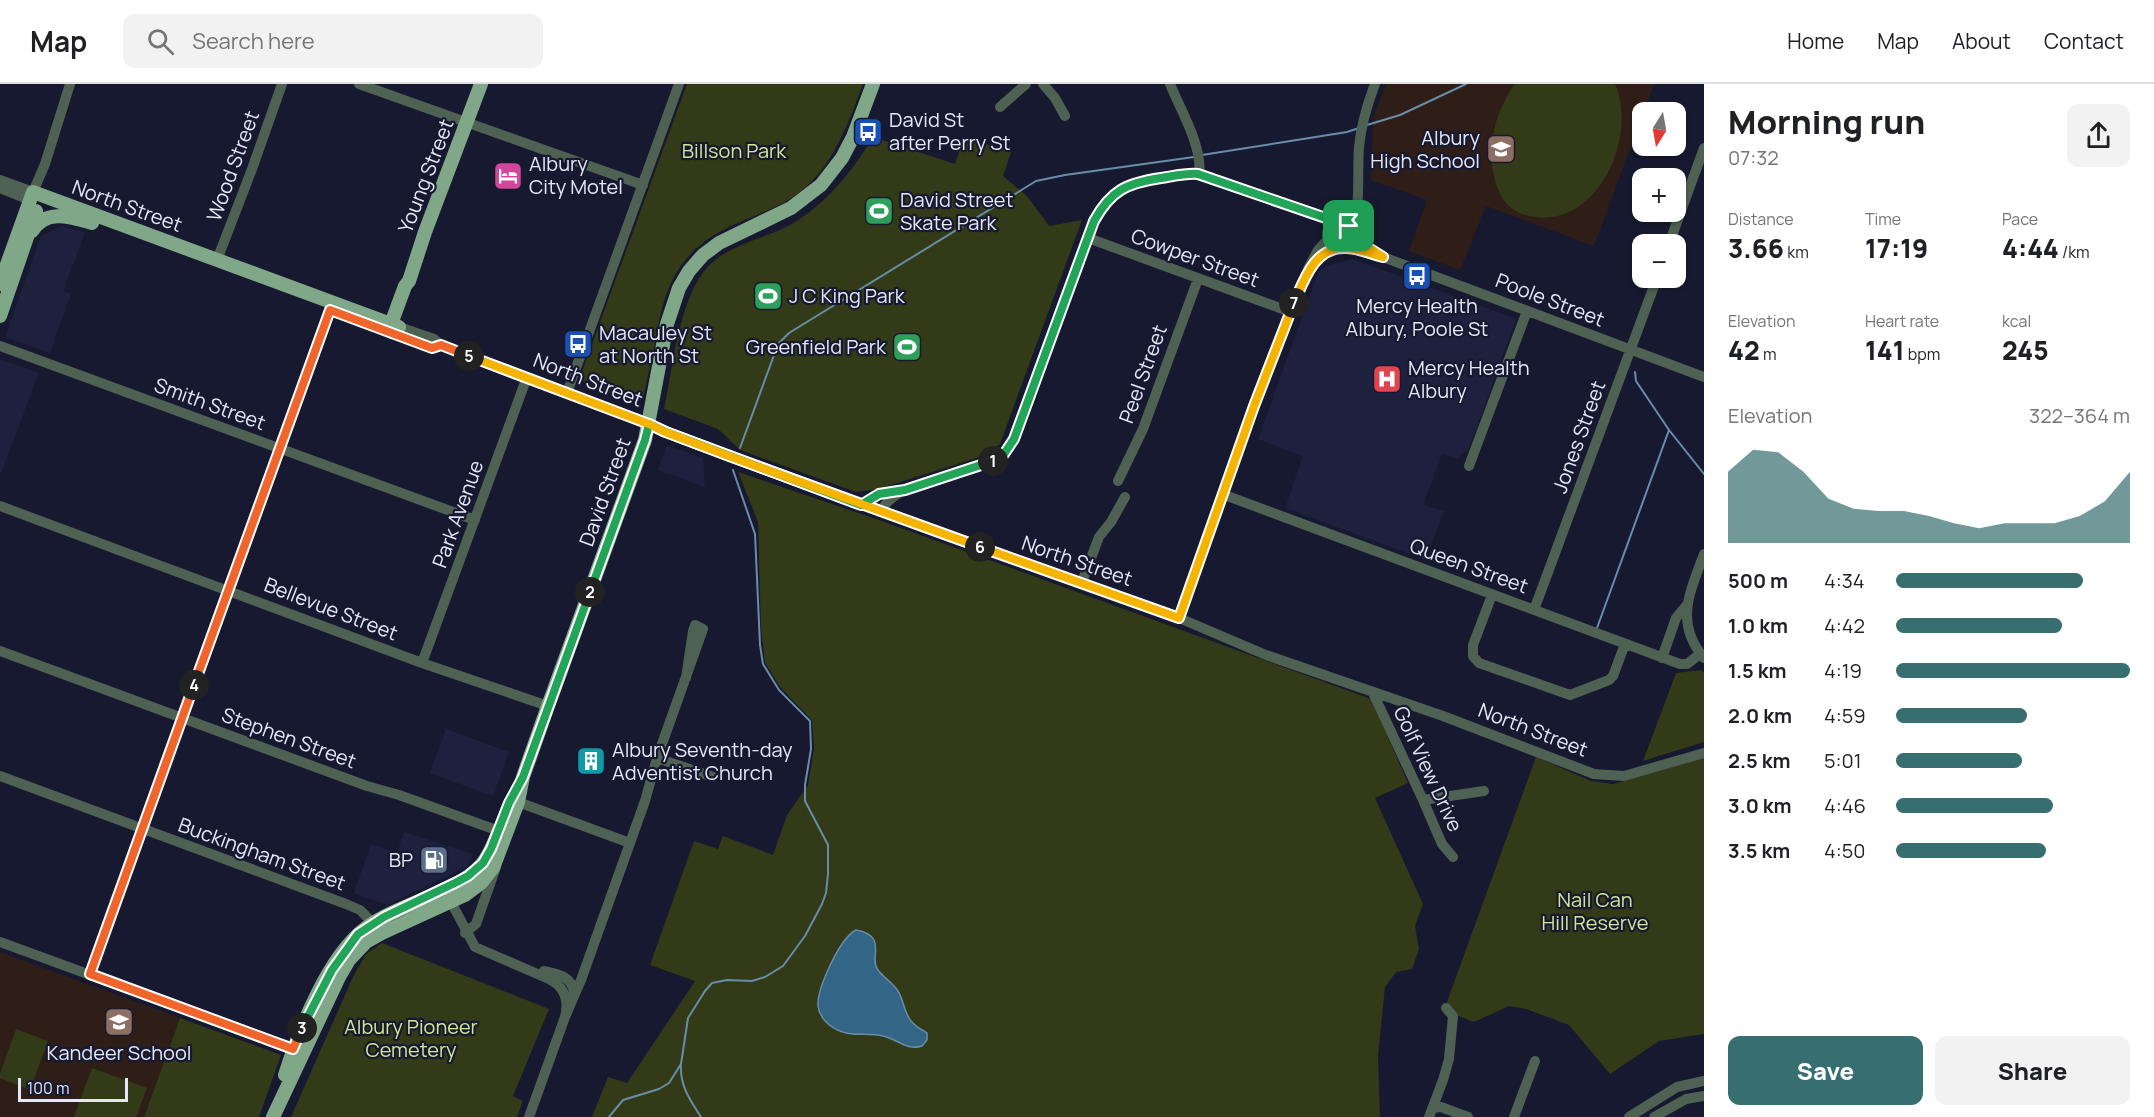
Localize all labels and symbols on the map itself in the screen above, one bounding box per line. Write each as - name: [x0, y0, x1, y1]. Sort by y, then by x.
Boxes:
- north arrow: [1632, 102, 1686, 156]
- place label: David St after Perry St: [889, 106, 1011, 156]
- street label: Wood Street: [200, 107, 265, 225]
- street label: Young Street: [391, 115, 460, 237]
- bus stop icon: David St after Perry St: [852, 116, 884, 148]
- place label: Albury High School: [1370, 124, 1480, 174]
- school or university icon: Albury High School: [1485, 133, 1517, 165]
- park label: Billson Park: [682, 137, 787, 164]
- place label: Albury City Motel: [529, 150, 623, 200]
- hotel icon: Albury City Motel: [492, 160, 524, 192]
- street label: North Street: [68, 173, 186, 238]
- place label: David Street Skate Park: [900, 186, 1014, 236]
- sports icon: David Street Skate Park: [863, 195, 895, 227]
- pin: [1323, 200, 1374, 251]
- street label: Cowper Street: [1127, 222, 1263, 293]
- bus stop icon: Mercy Health Albury, Poole St: [1401, 260, 1433, 292]
- street label: Poole Street: [1492, 266, 1609, 333]
- sports icon: J C King Park: [752, 280, 784, 312]
- place label: J C King Park: [789, 282, 906, 309]
- pin: 7: [1279, 288, 1309, 318]
- place label: Mercy Health Albury, Poole St: [1346, 292, 1488, 342]
- place label: Macauley St at North St: [599, 319, 712, 369]
- street label: Peel Street: [1112, 321, 1173, 427]
- bus stop icon: Macauley St at North St: [562, 328, 594, 360]
- sports icon: Greenfield Park: [891, 331, 923, 363]
- place label: Greenfield Park: [746, 333, 887, 360]
- pin: 5: [454, 341, 484, 371]
- street label: North Street: [529, 346, 647, 413]
- place label: Mercy Health Albury: [1408, 354, 1530, 404]
- hospital icon: Mercy Health Albury: [1371, 363, 1403, 395]
- street label: Smith Street: [151, 371, 270, 436]
- street label: Jones Street: [1546, 377, 1611, 497]
- street label: David Street: [572, 434, 637, 550]
- pin: 1: [978, 446, 1008, 476]
- street label: Park Avenue: [426, 456, 489, 571]
- street label: North Street: [1018, 529, 1136, 592]
- pin: 6: [965, 532, 995, 562]
- street label: Queen Street: [1406, 532, 1532, 599]
- street label: Bellevue Street: [260, 571, 402, 646]
- pin: 2: [575, 577, 605, 607]
- pin: 4: [179, 670, 209, 700]
- street label: North Street: [1474, 696, 1592, 763]
- street label: Stephen Street: [218, 701, 360, 774]
- street label: Golf View Drive: [1388, 702, 1469, 836]
- place label: Albury Seventh-day Adventist Church: [612, 736, 793, 786]
- building icon: Albury Seventh-day Adventist Church: [575, 745, 607, 777]
- street label: Buckingham Street: [175, 811, 350, 896]
- fuel station icon: BP: [418, 844, 450, 876]
- place label: BP: [389, 846, 413, 873]
- park label: Nail Can Hill Reserve: [1542, 886, 1648, 936]
- school or university icon: Kandeer School: [103, 1006, 135, 1038]
- pin: 3: [287, 1013, 317, 1043]
- park label: Albury Pioneer Cemetery: [344, 1013, 478, 1063]
- place label: Kandeer School: [47, 1039, 191, 1066]
- scale bar: [18, 1075, 128, 1102]

